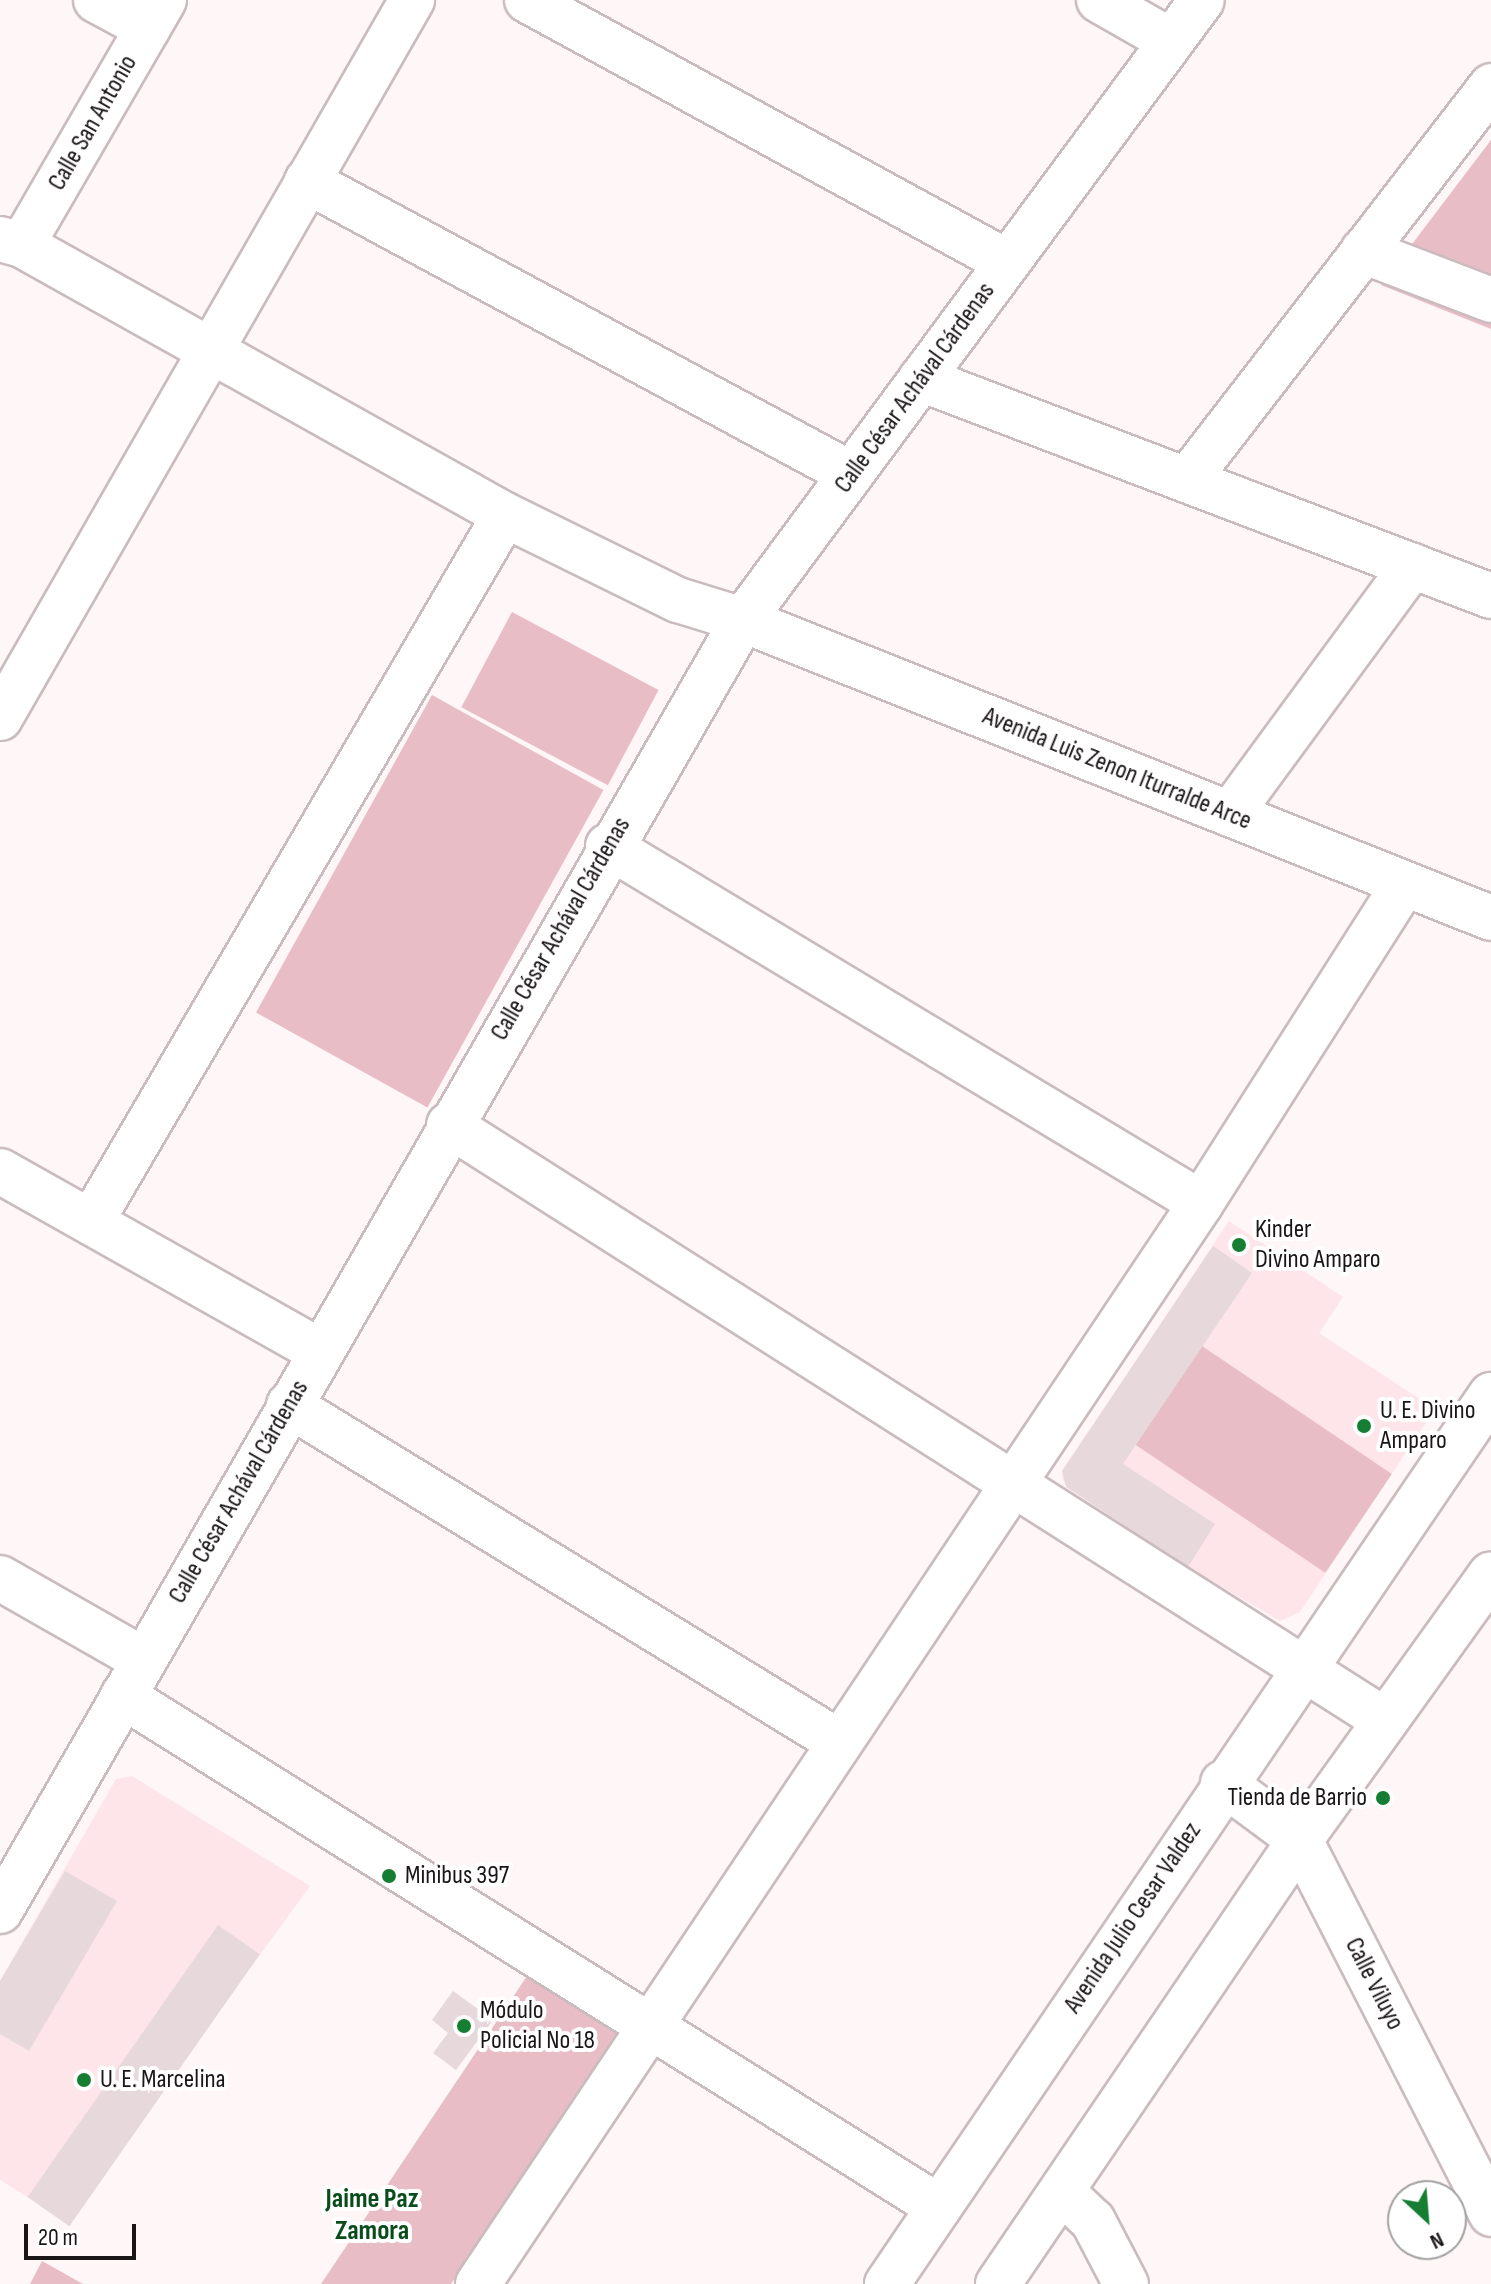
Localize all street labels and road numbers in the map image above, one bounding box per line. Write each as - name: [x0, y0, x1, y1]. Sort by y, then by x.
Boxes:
- street label: Calle San Antonio: [42, 50, 144, 196]
- street label: Calle César Achával Cárdenas: [828, 277, 1002, 499]
- street label: Avenida Luis Zenon Iturralde Arce: [978, 701, 1256, 837]
- street label: Calle César Achával Cárdenas: [484, 812, 638, 1046]
- street label: Calle César Achával Cárdenas: [162, 1375, 316, 1609]
- street label: Avenida Julio Cesar Valdez: [1058, 1817, 1208, 2019]
- street label: Calle Viluyo: [1338, 1933, 1410, 2035]

